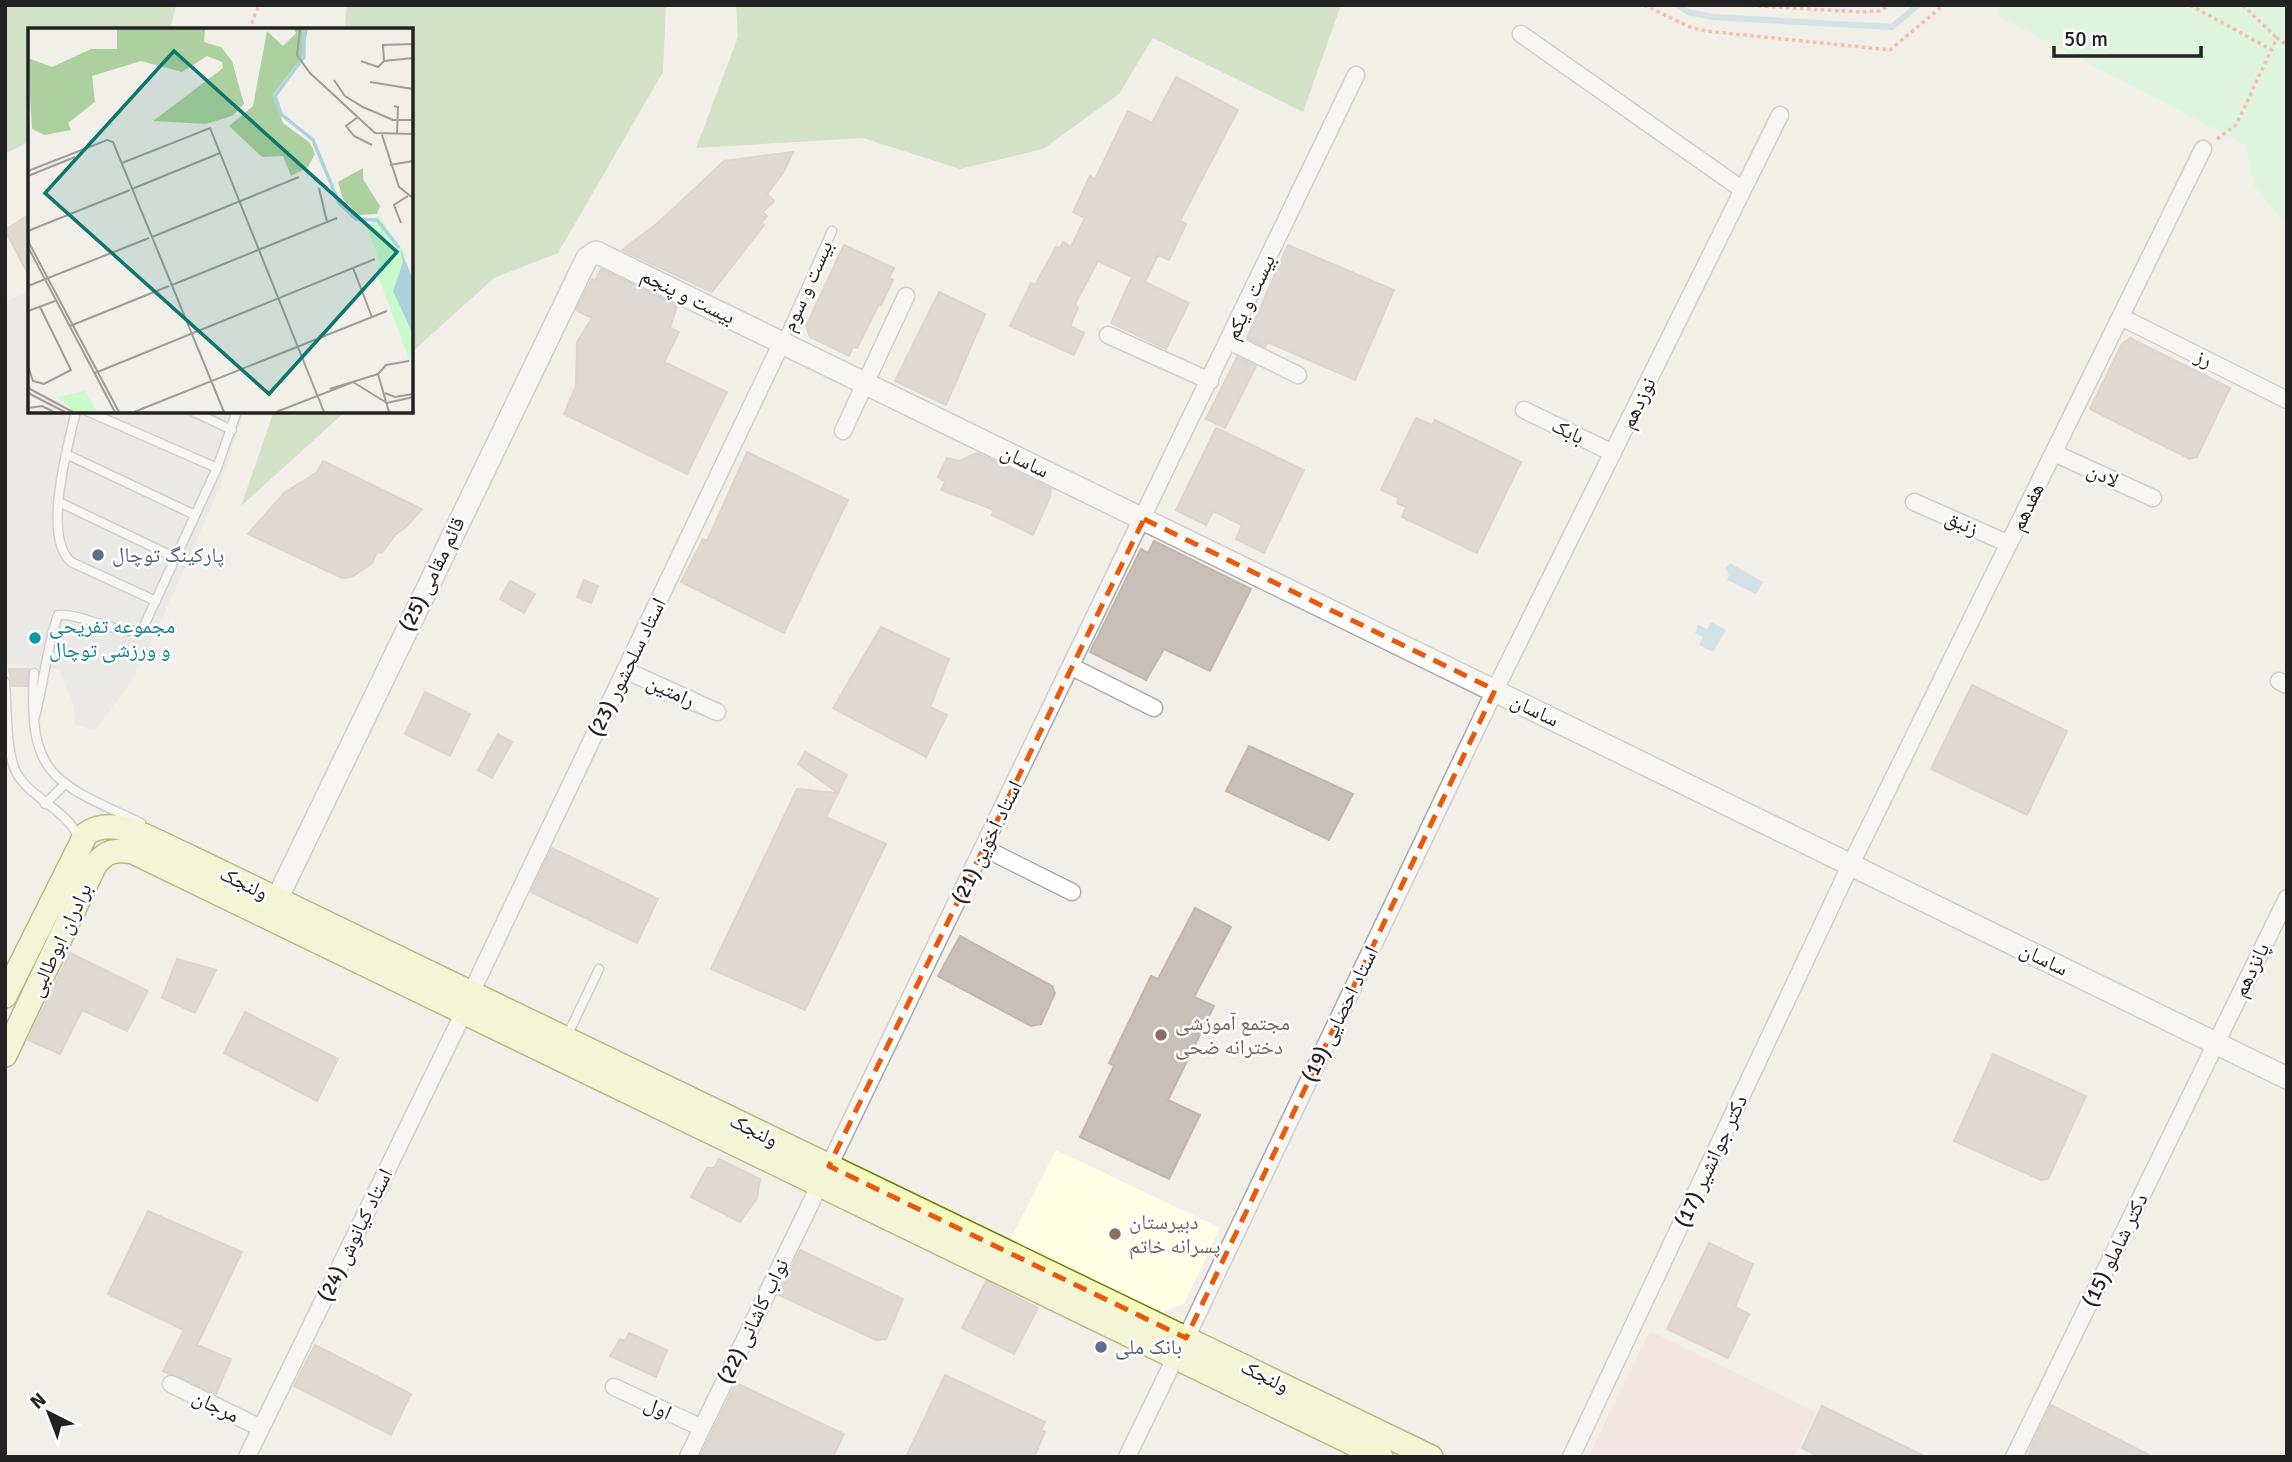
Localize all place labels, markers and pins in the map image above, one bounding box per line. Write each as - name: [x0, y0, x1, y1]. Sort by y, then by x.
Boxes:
- place label: پارکینگ توچال: [112, 542, 224, 568]
- marker: پارکینگ توچال: [90, 547, 106, 563]
- place label: مجموعه تفریحی و ورزشی توچال: [49, 613, 175, 663]
- marker: مجموعه تفریحی و ورزشی توچال: [27, 630, 43, 646]
- place label: مجتمع آموزشی دخترانه ضحی: [1175, 1010, 1290, 1060]
- marker: مجتمع آموزشی دخترانه ضحی: [1153, 1027, 1169, 1043]
- place label: دبیرستان پسرانه خاتم: [1129, 1209, 1220, 1260]
- marker: دبیرستان پسرانه خاتم: [1107, 1226, 1123, 1242]
- place label: بانک ملی: [1115, 1334, 1182, 1360]
- marker: بانک ملی: [1093, 1339, 1109, 1355]

